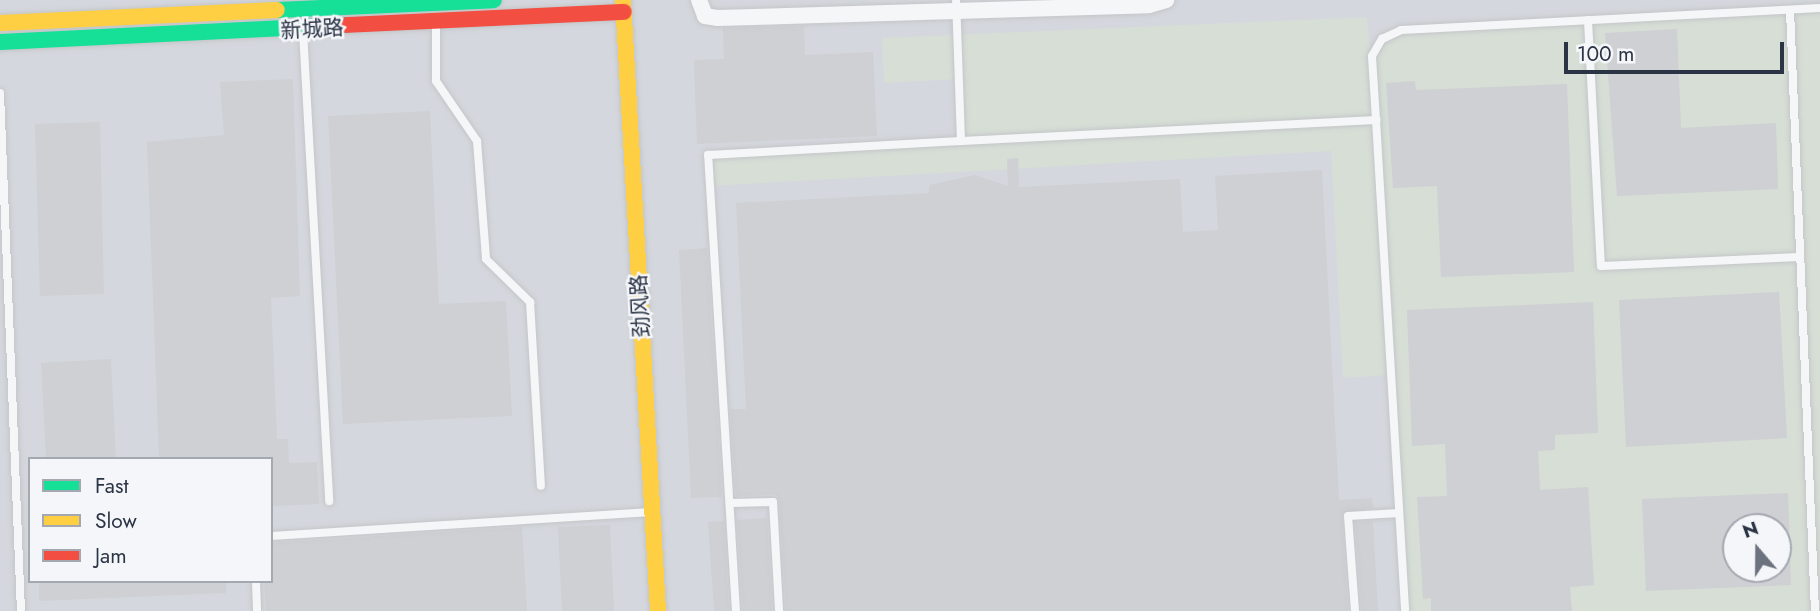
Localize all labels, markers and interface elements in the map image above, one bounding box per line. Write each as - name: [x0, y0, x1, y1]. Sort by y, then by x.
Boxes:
- street label: 新城路: [280, 15, 344, 43]
- scale bar: [1568, 28, 1788, 72]
- text: 100 m: [1577, 39, 1634, 69]
- street label: 劲风路: [626, 274, 654, 338]
- legend: [28, 457, 273, 583]
- text: Fast: [95, 471, 128, 501]
- text: Slow: [95, 506, 137, 536]
- north arrow: [1722, 513, 1792, 583]
- text: N: [1739, 514, 1762, 545]
- text: Jam: [95, 541, 127, 571]

